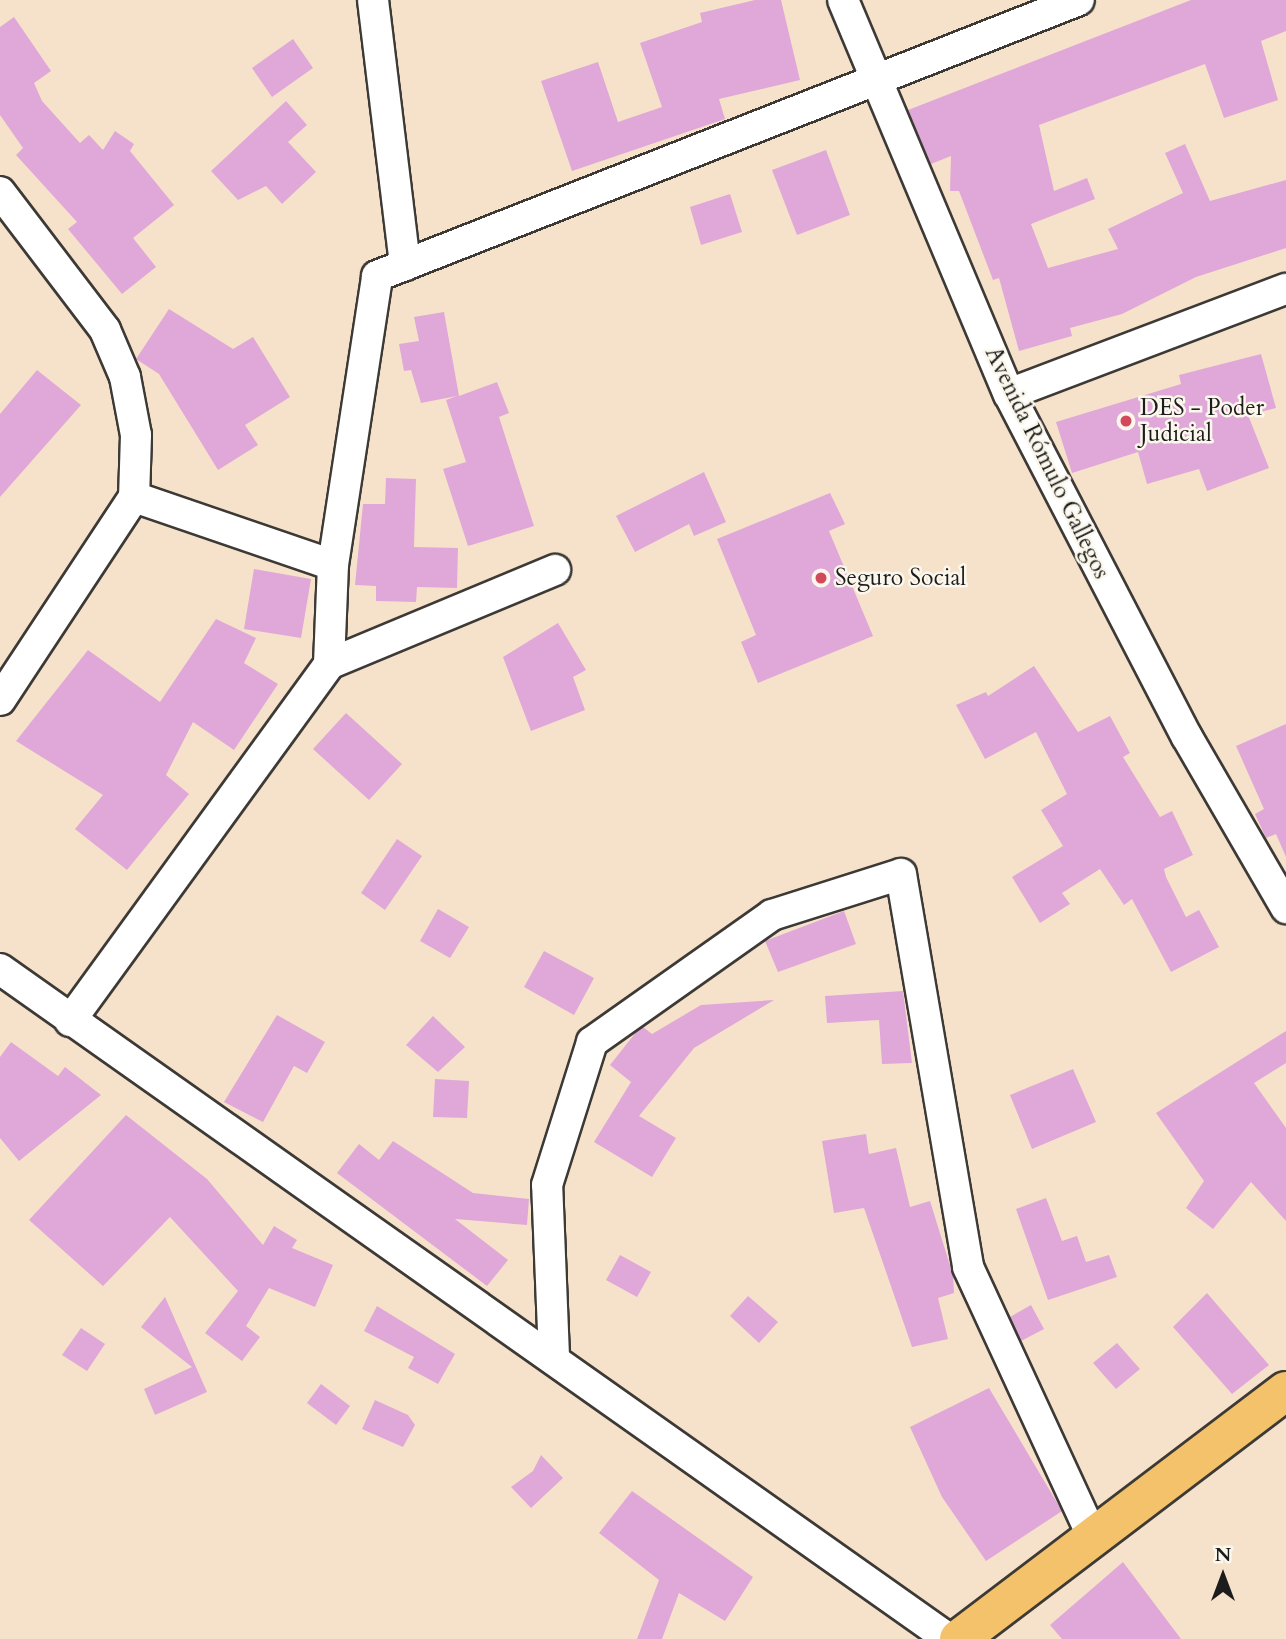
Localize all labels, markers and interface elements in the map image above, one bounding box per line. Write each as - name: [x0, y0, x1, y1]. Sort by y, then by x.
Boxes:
- street label: Avenida Rómulo Gallegos: [979, 343, 1115, 583]
- place label: DES - Poder Judicial: [1140, 394, 1264, 448]
- marker: DES - Poder Judicial: [1118, 413, 1134, 429]
- place label: Seguro Social: [835, 564, 966, 592]
- marker: Seguro Social: [813, 570, 829, 586]
- north arrow: [1188, 1541, 1258, 1611]
- text: N: [1215, 1542, 1231, 1568]

